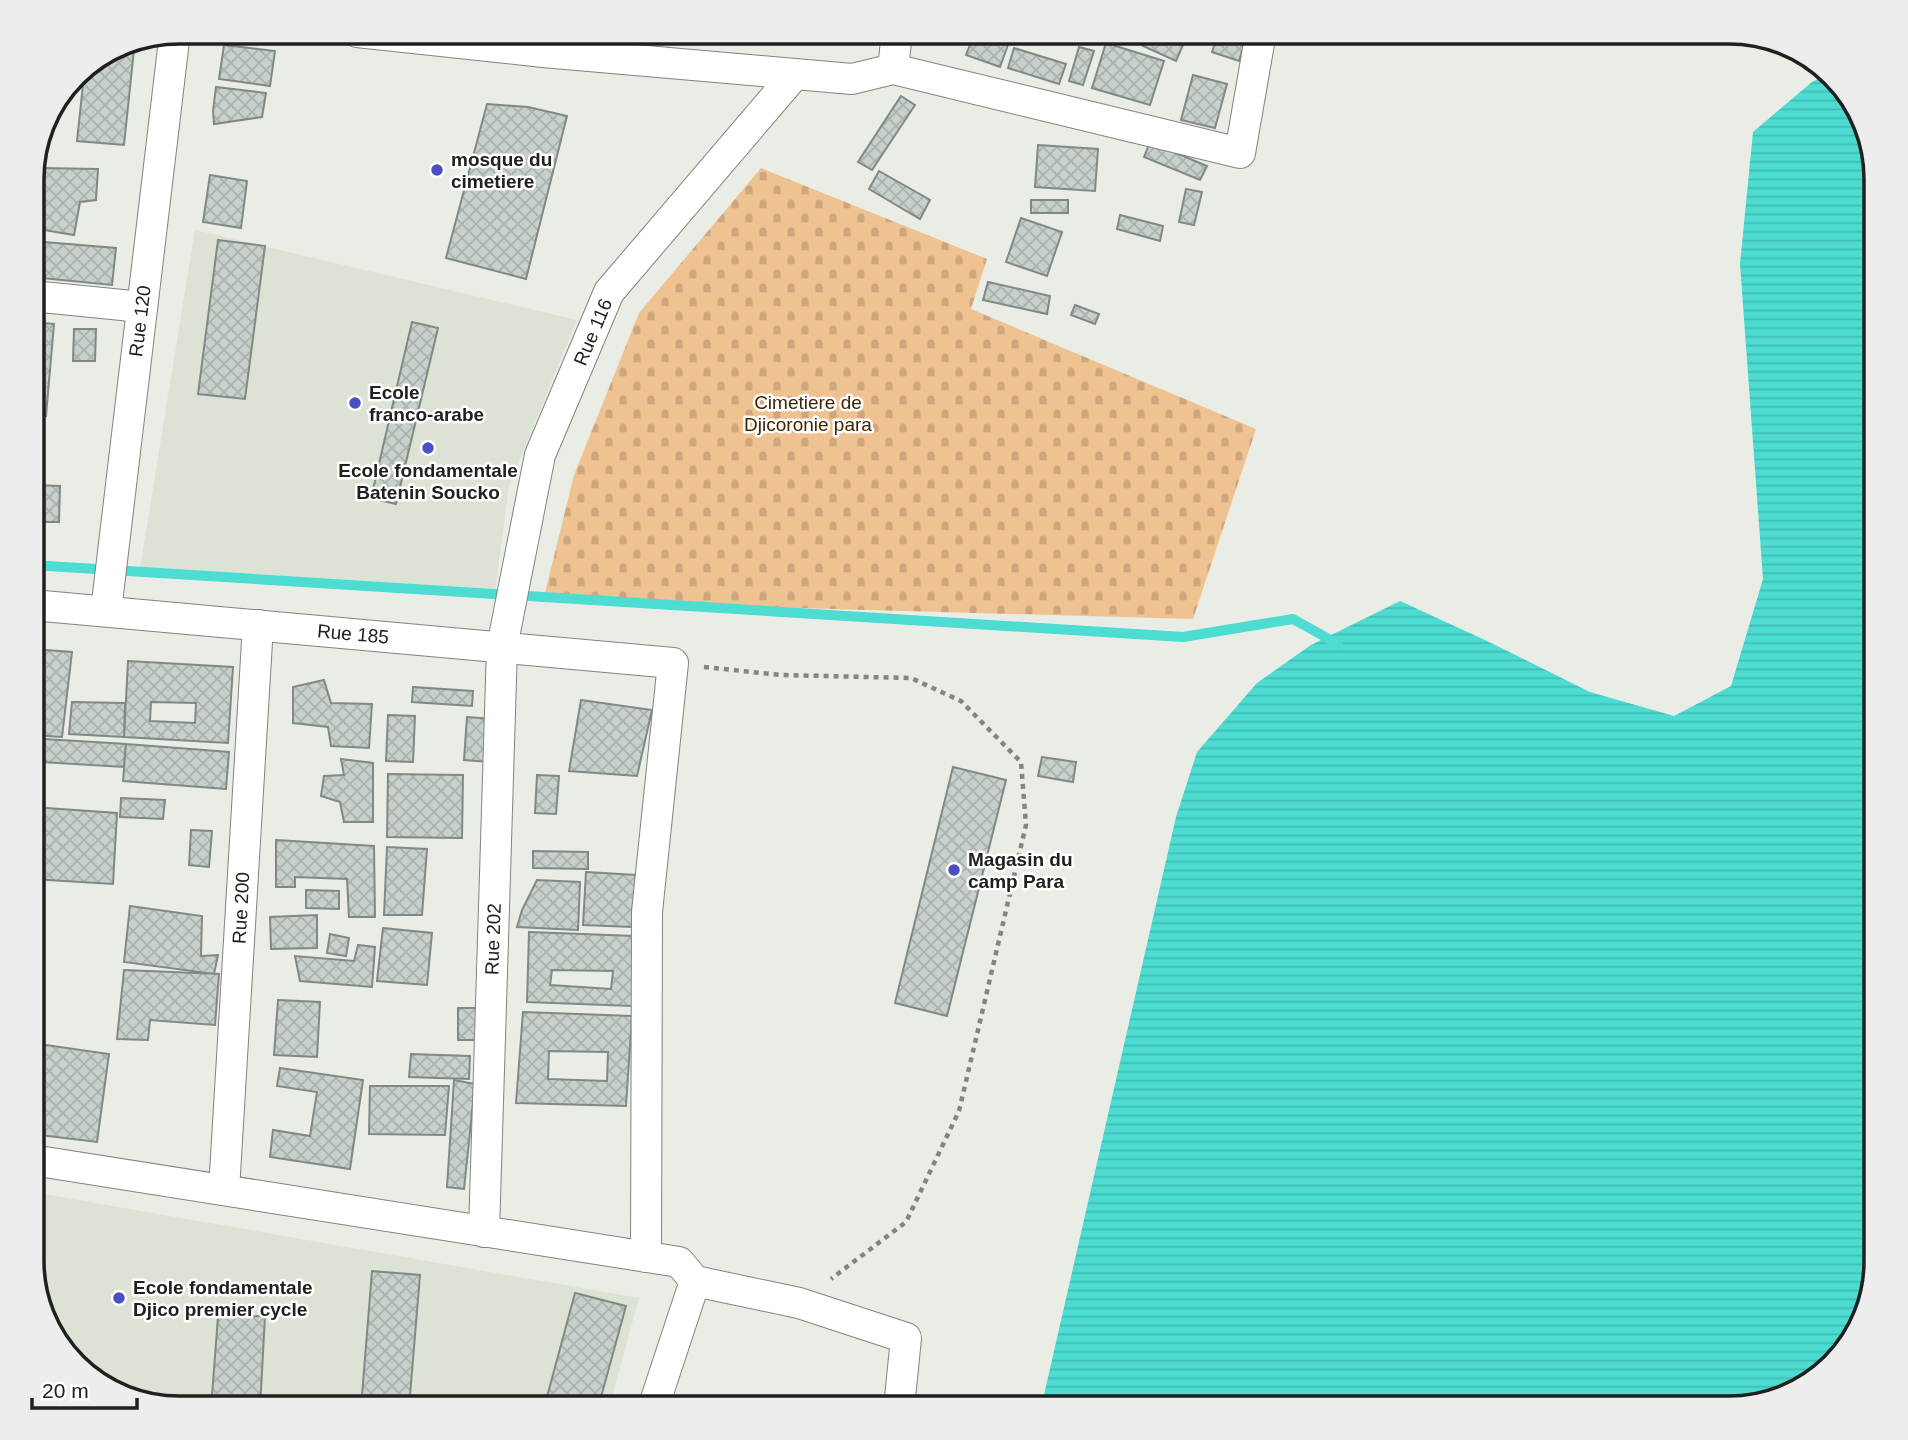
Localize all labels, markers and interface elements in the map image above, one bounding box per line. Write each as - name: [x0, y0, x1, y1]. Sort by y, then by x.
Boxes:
- place label: mosque du cimetiere: [451, 149, 552, 192]
- marker: mosque du cimetiere: [429, 162, 445, 178]
- street label: Rue 120: [125, 284, 155, 358]
- street label: Rue 116: [570, 295, 616, 369]
- place label: Ecole franco-arabe: [369, 382, 484, 425]
- park label: Cimetiere de Djicoronie para: [744, 392, 872, 435]
- marker: Ecole franco-arabe: [347, 395, 363, 411]
- marker: Ecole fondamentale Batenin Soucko: [420, 440, 436, 456]
- place label: Ecole fondamentale Batenin Soucko: [338, 460, 518, 503]
- street label: Rue 185: [316, 620, 390, 648]
- place label: Magasin du camp Para: [968, 849, 1073, 892]
- marker: Magasin du camp Para: [946, 862, 962, 878]
- street label: Rue 200: [229, 872, 253, 944]
- street label: Rue 202: [481, 903, 505, 975]
- place label: Ecole fondamentale Djico premier cycle: [133, 1277, 313, 1320]
- marker: Ecole fondamentale Djico premier cycle: [111, 1290, 127, 1306]
- scale bar: [32, 1366, 136, 1410]
- text: 20 m: [42, 1379, 89, 1402]

